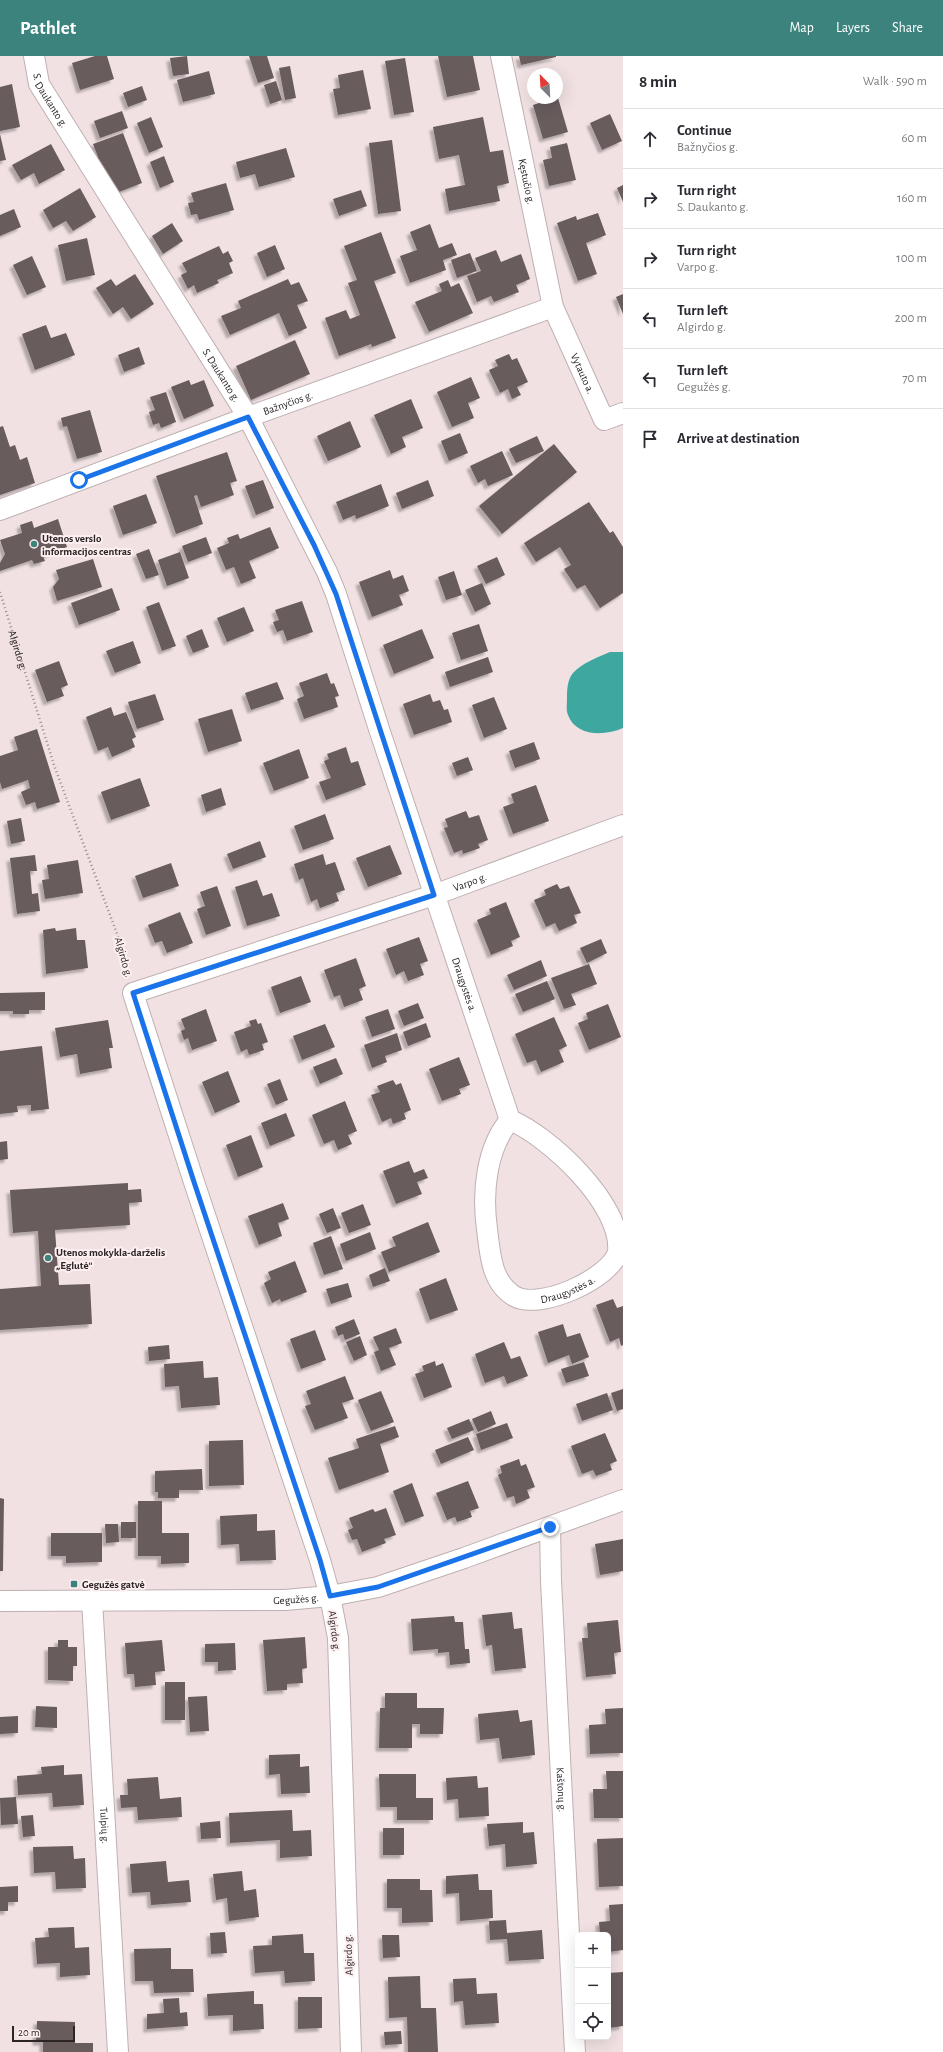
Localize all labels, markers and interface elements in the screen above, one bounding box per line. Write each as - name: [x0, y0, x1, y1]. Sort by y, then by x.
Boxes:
- text: Pathlet: [20, 19, 76, 38]
- text: Map: [789, 21, 814, 35]
- text: Layers: [836, 21, 870, 35]
- text: Share: [892, 21, 923, 35]
- north arrow: [527, 68, 563, 104]
- street label: S. Daukanto g.: [31, 73, 70, 129]
- text: 8 min: [639, 73, 677, 90]
- text: Walk · 590 m: [863, 75, 927, 88]
- text: Continue: [677, 123, 732, 138]
- icon: ahead: [639, 128, 661, 150]
- text: 60 m: [901, 132, 927, 145]
- text: Bažnyčios g.: [677, 141, 738, 154]
- street label: Kęstučio g.: [516, 158, 537, 205]
- text: Turn right: [677, 183, 736, 198]
- icon: right: [639, 188, 661, 210]
- text: 160 m: [897, 192, 927, 205]
- text: S. Daukanto g.: [677, 201, 749, 214]
- text: Turn right: [677, 243, 736, 258]
- icon: right: [639, 248, 661, 270]
- text: 100 m: [896, 252, 927, 265]
- text: Varpo g.: [677, 261, 718, 274]
- text: Turn left: [677, 303, 728, 318]
- icon: left: [639, 308, 661, 330]
- text: 200 m: [895, 312, 927, 325]
- text: Algirdo g.: [677, 321, 726, 334]
- street label: S. Daukanto g.: [200, 347, 242, 404]
- street label: Vytauto a.: [569, 352, 596, 395]
- text: Turn left: [677, 363, 728, 378]
- icon: left: [639, 368, 661, 390]
- text: 70 m: [902, 372, 927, 385]
- text: Gegužės g.: [677, 381, 731, 394]
- street label: Bažnyčios g.: [262, 389, 314, 417]
- icon: arrive: [639, 428, 661, 450]
- text: Arrive at destination: [677, 431, 800, 446]
- route start: [70, 471, 88, 489]
- place label: Utenos verslo informacijos centras: [42, 533, 131, 557]
- marker: Utenos verslo informacijos centras: [29, 539, 39, 549]
- street label: Algirdo g.: [6, 629, 29, 672]
- street label: Varpo g.: [452, 871, 488, 893]
- street label: Algirdo g.: [113, 936, 135, 979]
- street label: Draugystės a.: [450, 956, 479, 1014]
- place label: Utenos mokykla-darželis „Eglutė“: [56, 1247, 165, 1271]
- marker: Utenos mokykla-darželis „Eglutė“: [43, 1253, 53, 1263]
- street label: Draugystės a.: [540, 1274, 597, 1305]
- route end: [541, 1518, 559, 1536]
- marker: Gegužės gatvė: [69, 1579, 79, 1589]
- place label: Gegužės gatvė: [82, 1579, 145, 1590]
- street label: Gegužės g.: [273, 1592, 319, 1606]
- street label: Algirdo g.: [327, 1610, 342, 1652]
- street label: Kaštonų g.: [555, 1767, 568, 1812]
- street label: Tulpių g.: [98, 1807, 111, 1844]
- map controls: [575, 1932, 611, 2040]
- button: +: [575, 1932, 611, 1968]
- street label: Algirdo g.: [342, 1934, 355, 1976]
- button: −: [575, 1968, 611, 2004]
- button: locate: [575, 2004, 611, 2040]
- scale bar: [12, 2024, 75, 2043]
- text: 20 m: [18, 2027, 39, 2038]

